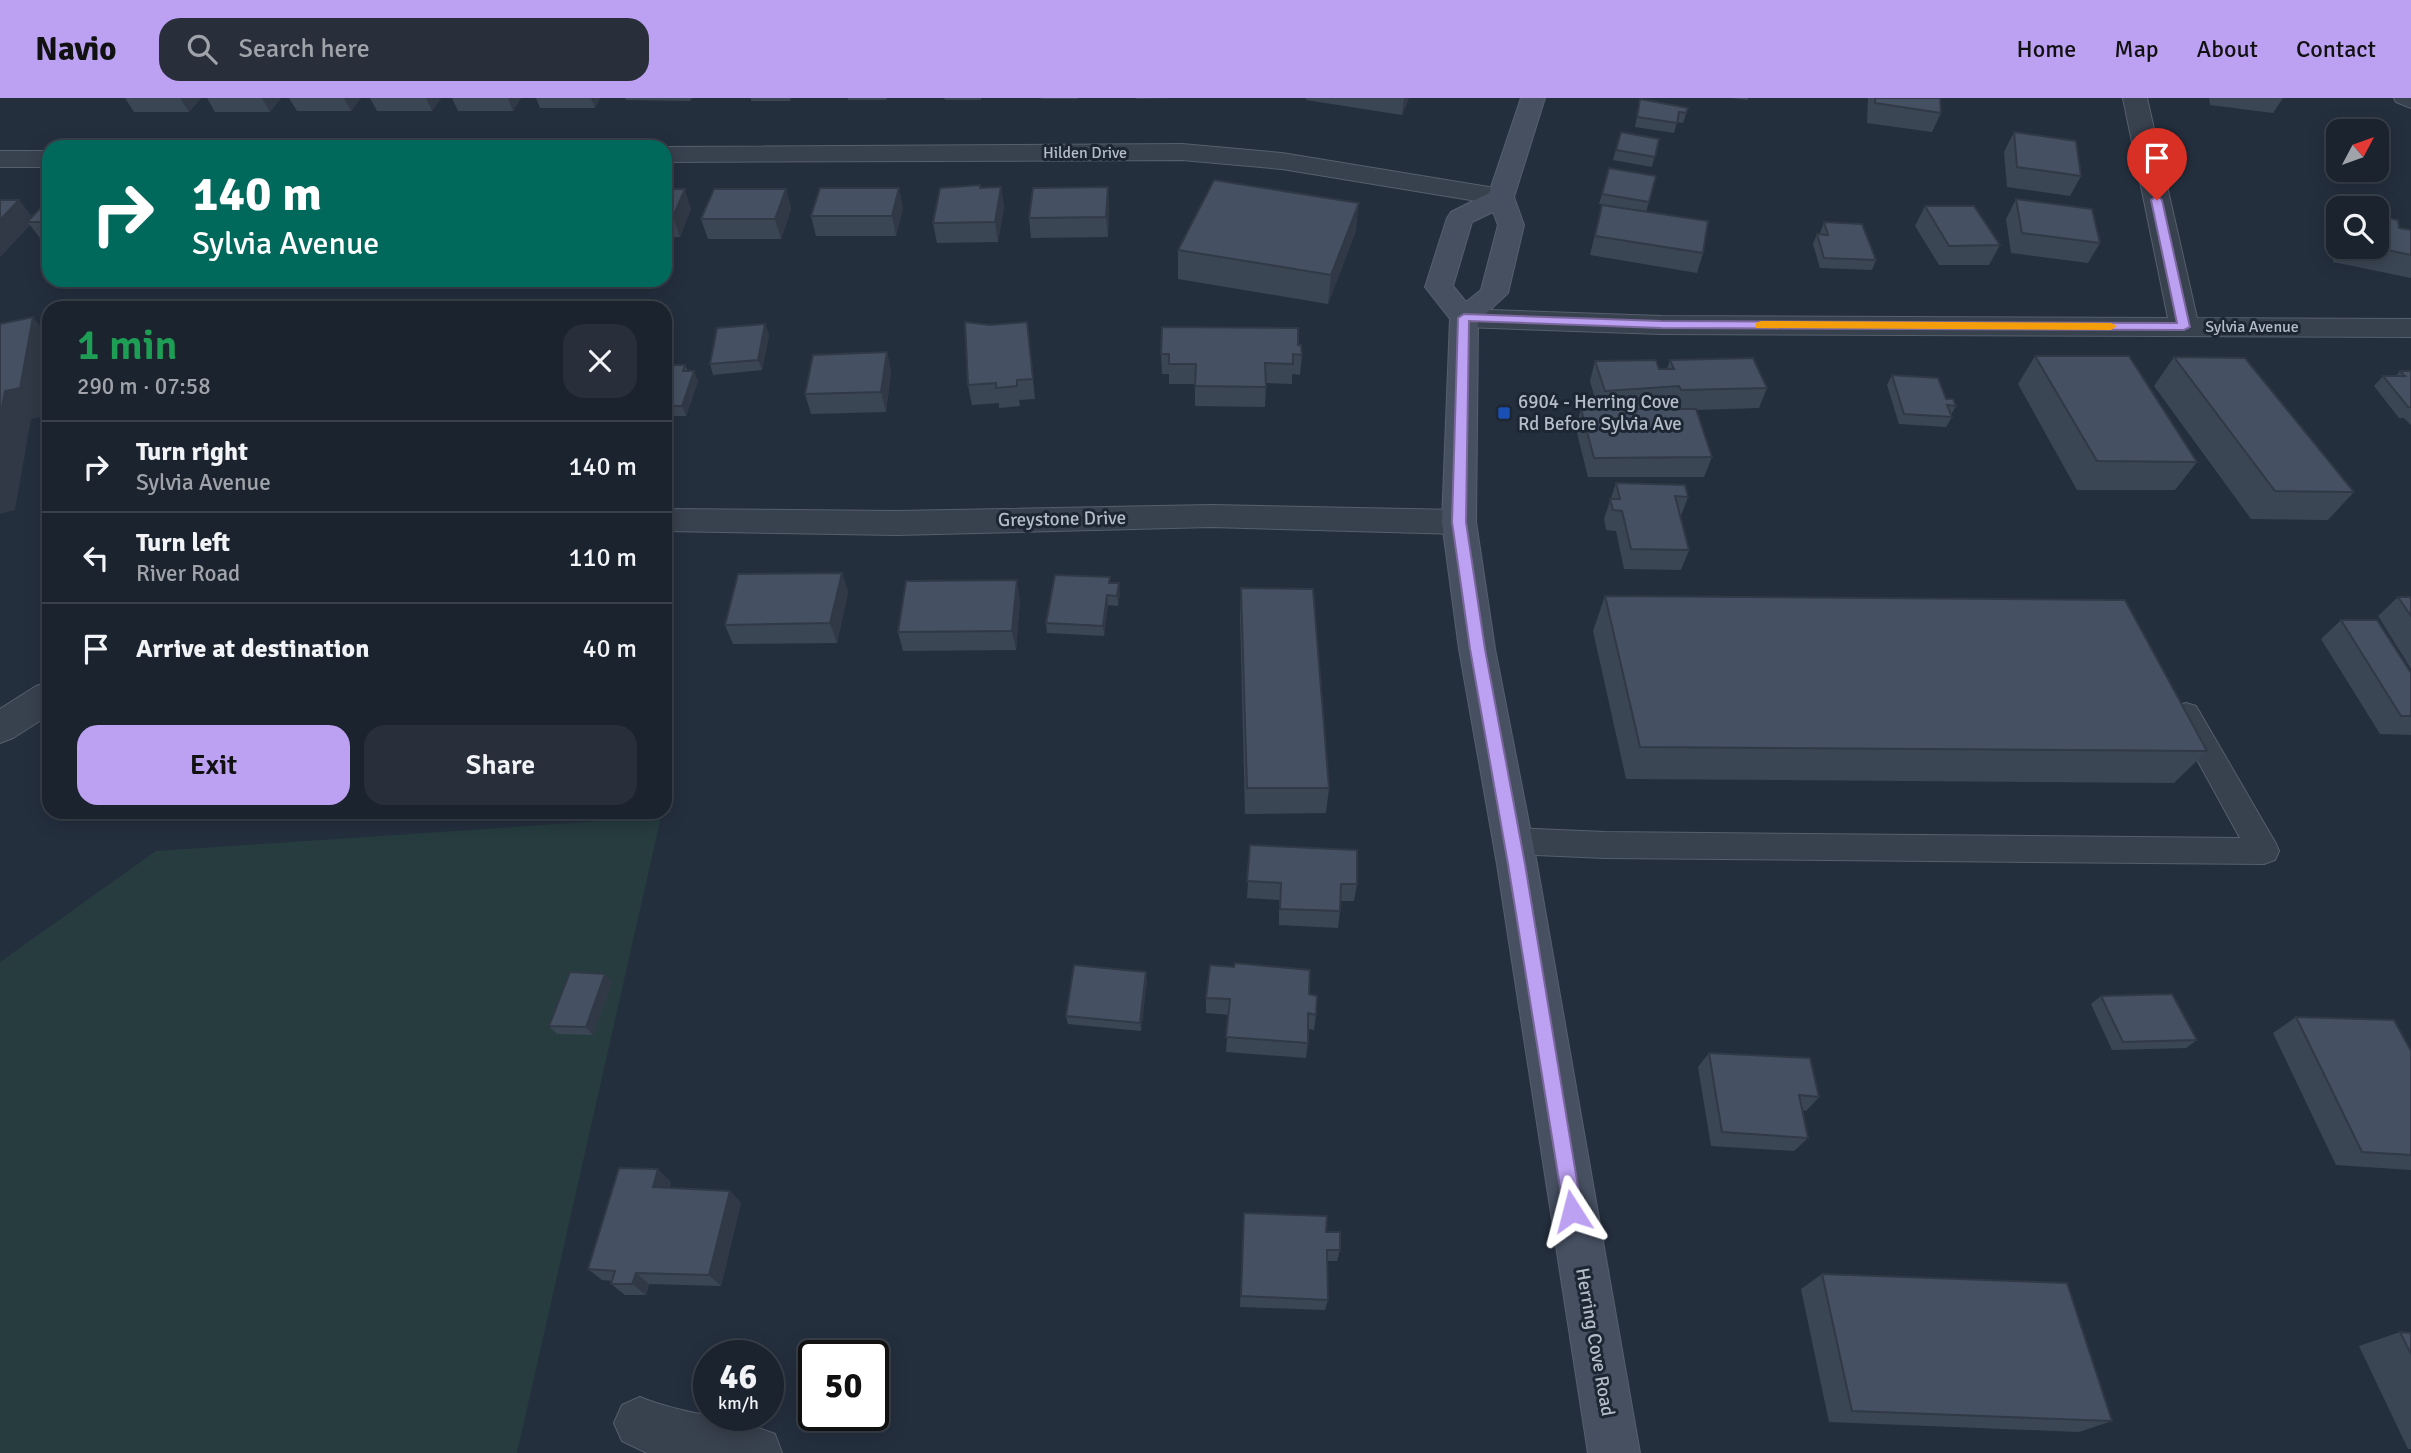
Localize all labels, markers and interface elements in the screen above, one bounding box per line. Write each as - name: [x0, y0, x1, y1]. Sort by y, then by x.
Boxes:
- search box: [159, 18, 649, 81]
- text: Navio: [35, 29, 117, 70]
- icon: search: [183, 30, 221, 68]
- text: Search here: [239, 33, 370, 65]
- text: Home: [2016, 34, 2076, 64]
- text: Map: [2114, 34, 2159, 64]
- text: About: [2197, 34, 2258, 64]
- text: Contact: [2296, 34, 2376, 64]
- north arrow: [2326, 119, 2389, 182]
- map controls: [2326, 119, 2389, 259]
- pin: [2127, 128, 2187, 200]
- icon: arrive: [2138, 139, 2176, 177]
- street label: Hilden Drive: [1043, 143, 1127, 163]
- text: 140 m: [192, 164, 322, 224]
- icon: right: [77, 168, 168, 259]
- button: search: [2326, 196, 2389, 259]
- text: Sylvia Avenue: [192, 224, 379, 263]
- street label: Sylvia Avenue: [2205, 317, 2299, 337]
- text: 1 min: [77, 320, 178, 371]
- button: close: [563, 324, 637, 398]
- text: 290 m · 07:58: [77, 372, 211, 401]
- place label: 6904 - Herring Cove Rd Before Sylvia Ave: [1518, 390, 1682, 436]
- marker: 6904 - Herring Cove Rd Before Sylvia Ave: [1496, 405, 1512, 421]
- text: Turn right: [136, 436, 248, 468]
- icon: right: [77, 448, 115, 486]
- text: 140 m: [568, 451, 637, 483]
- text: Sylvia Avenue: [136, 468, 271, 497]
- street label: Greystone Drive: [998, 506, 1126, 532]
- text: Turn left: [136, 527, 230, 559]
- icon: left: [77, 539, 115, 577]
- text: 110 m: [568, 542, 637, 574]
- text: River Road: [136, 559, 240, 588]
- icon: arrive: [77, 630, 115, 668]
- text: Arrive at destination: [136, 633, 369, 665]
- text: 40 m: [582, 633, 637, 665]
- button: Exit: [77, 725, 350, 805]
- button: Share: [364, 725, 637, 805]
- position arrow: [1535, 1174, 1609, 1248]
- street label: Herring Cove Road: [1570, 1266, 1620, 1418]
- speed limit sign: 50: [798, 1340, 889, 1431]
- text: 46: [720, 1355, 757, 1398]
- text: km/h: [718, 1392, 759, 1414]

